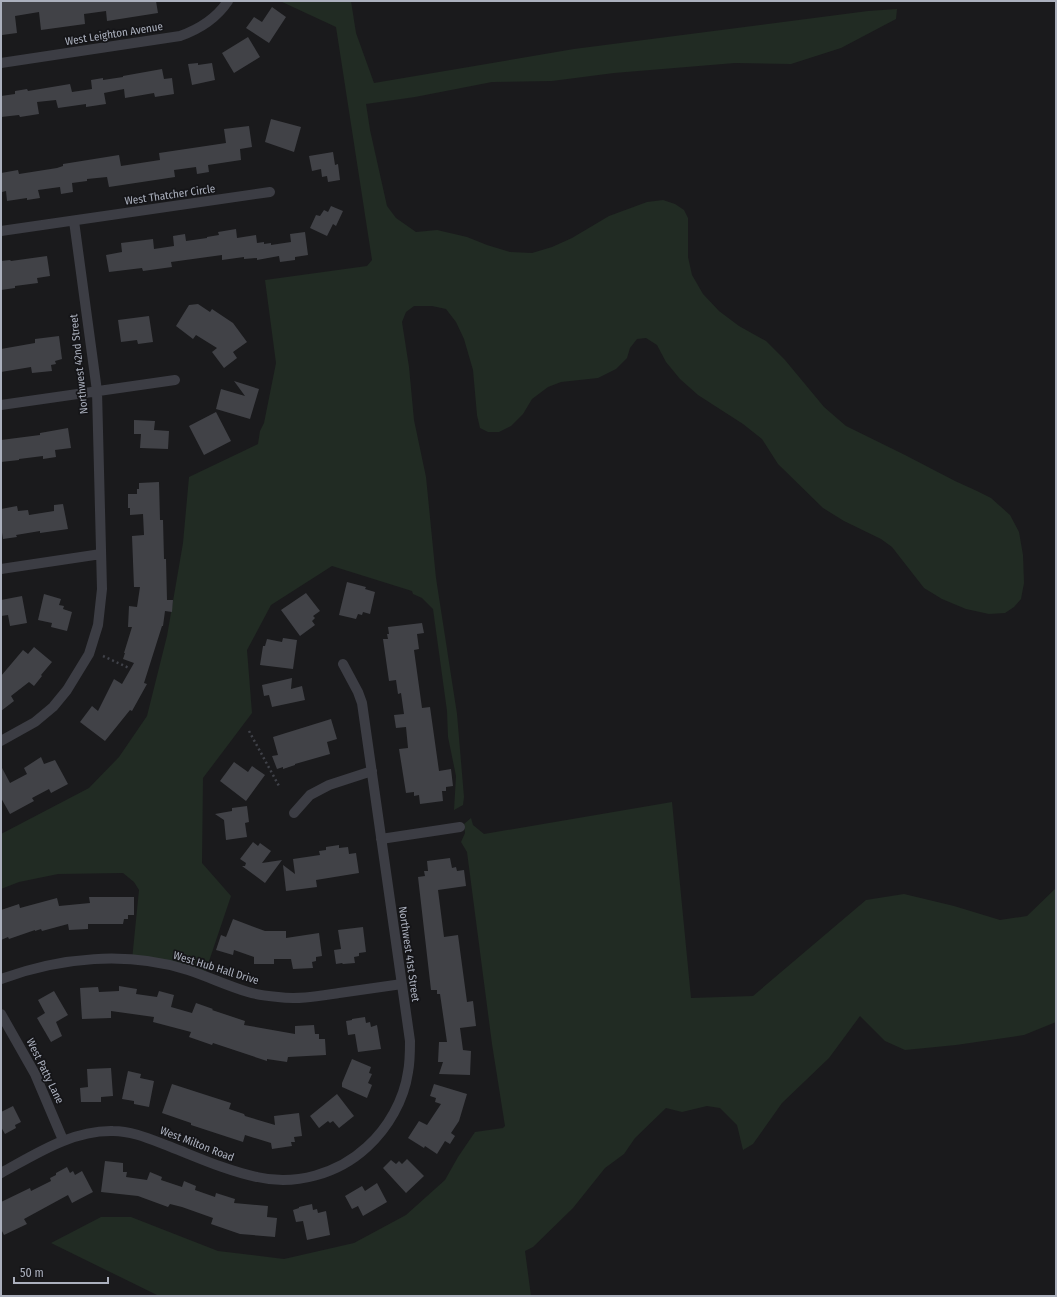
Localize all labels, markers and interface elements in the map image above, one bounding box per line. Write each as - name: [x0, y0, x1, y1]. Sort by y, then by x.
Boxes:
- street label: West Leighton Avenue: [64, 20, 164, 48]
- street label: West Thatcher Circle: [124, 182, 216, 208]
- street label: Northwest 42nd Street: [67, 313, 91, 415]
- street label: Northwest 41st Street: [396, 905, 422, 1003]
- street label: West Hub Hall Drive: [172, 949, 260, 987]
- street label: West Patty Lane: [24, 1036, 66, 1106]
- street label: West Milton Road: [158, 1124, 236, 1164]
- scale bar: [14, 1259, 108, 1285]
- text: 50 m: [20, 1266, 44, 1280]

